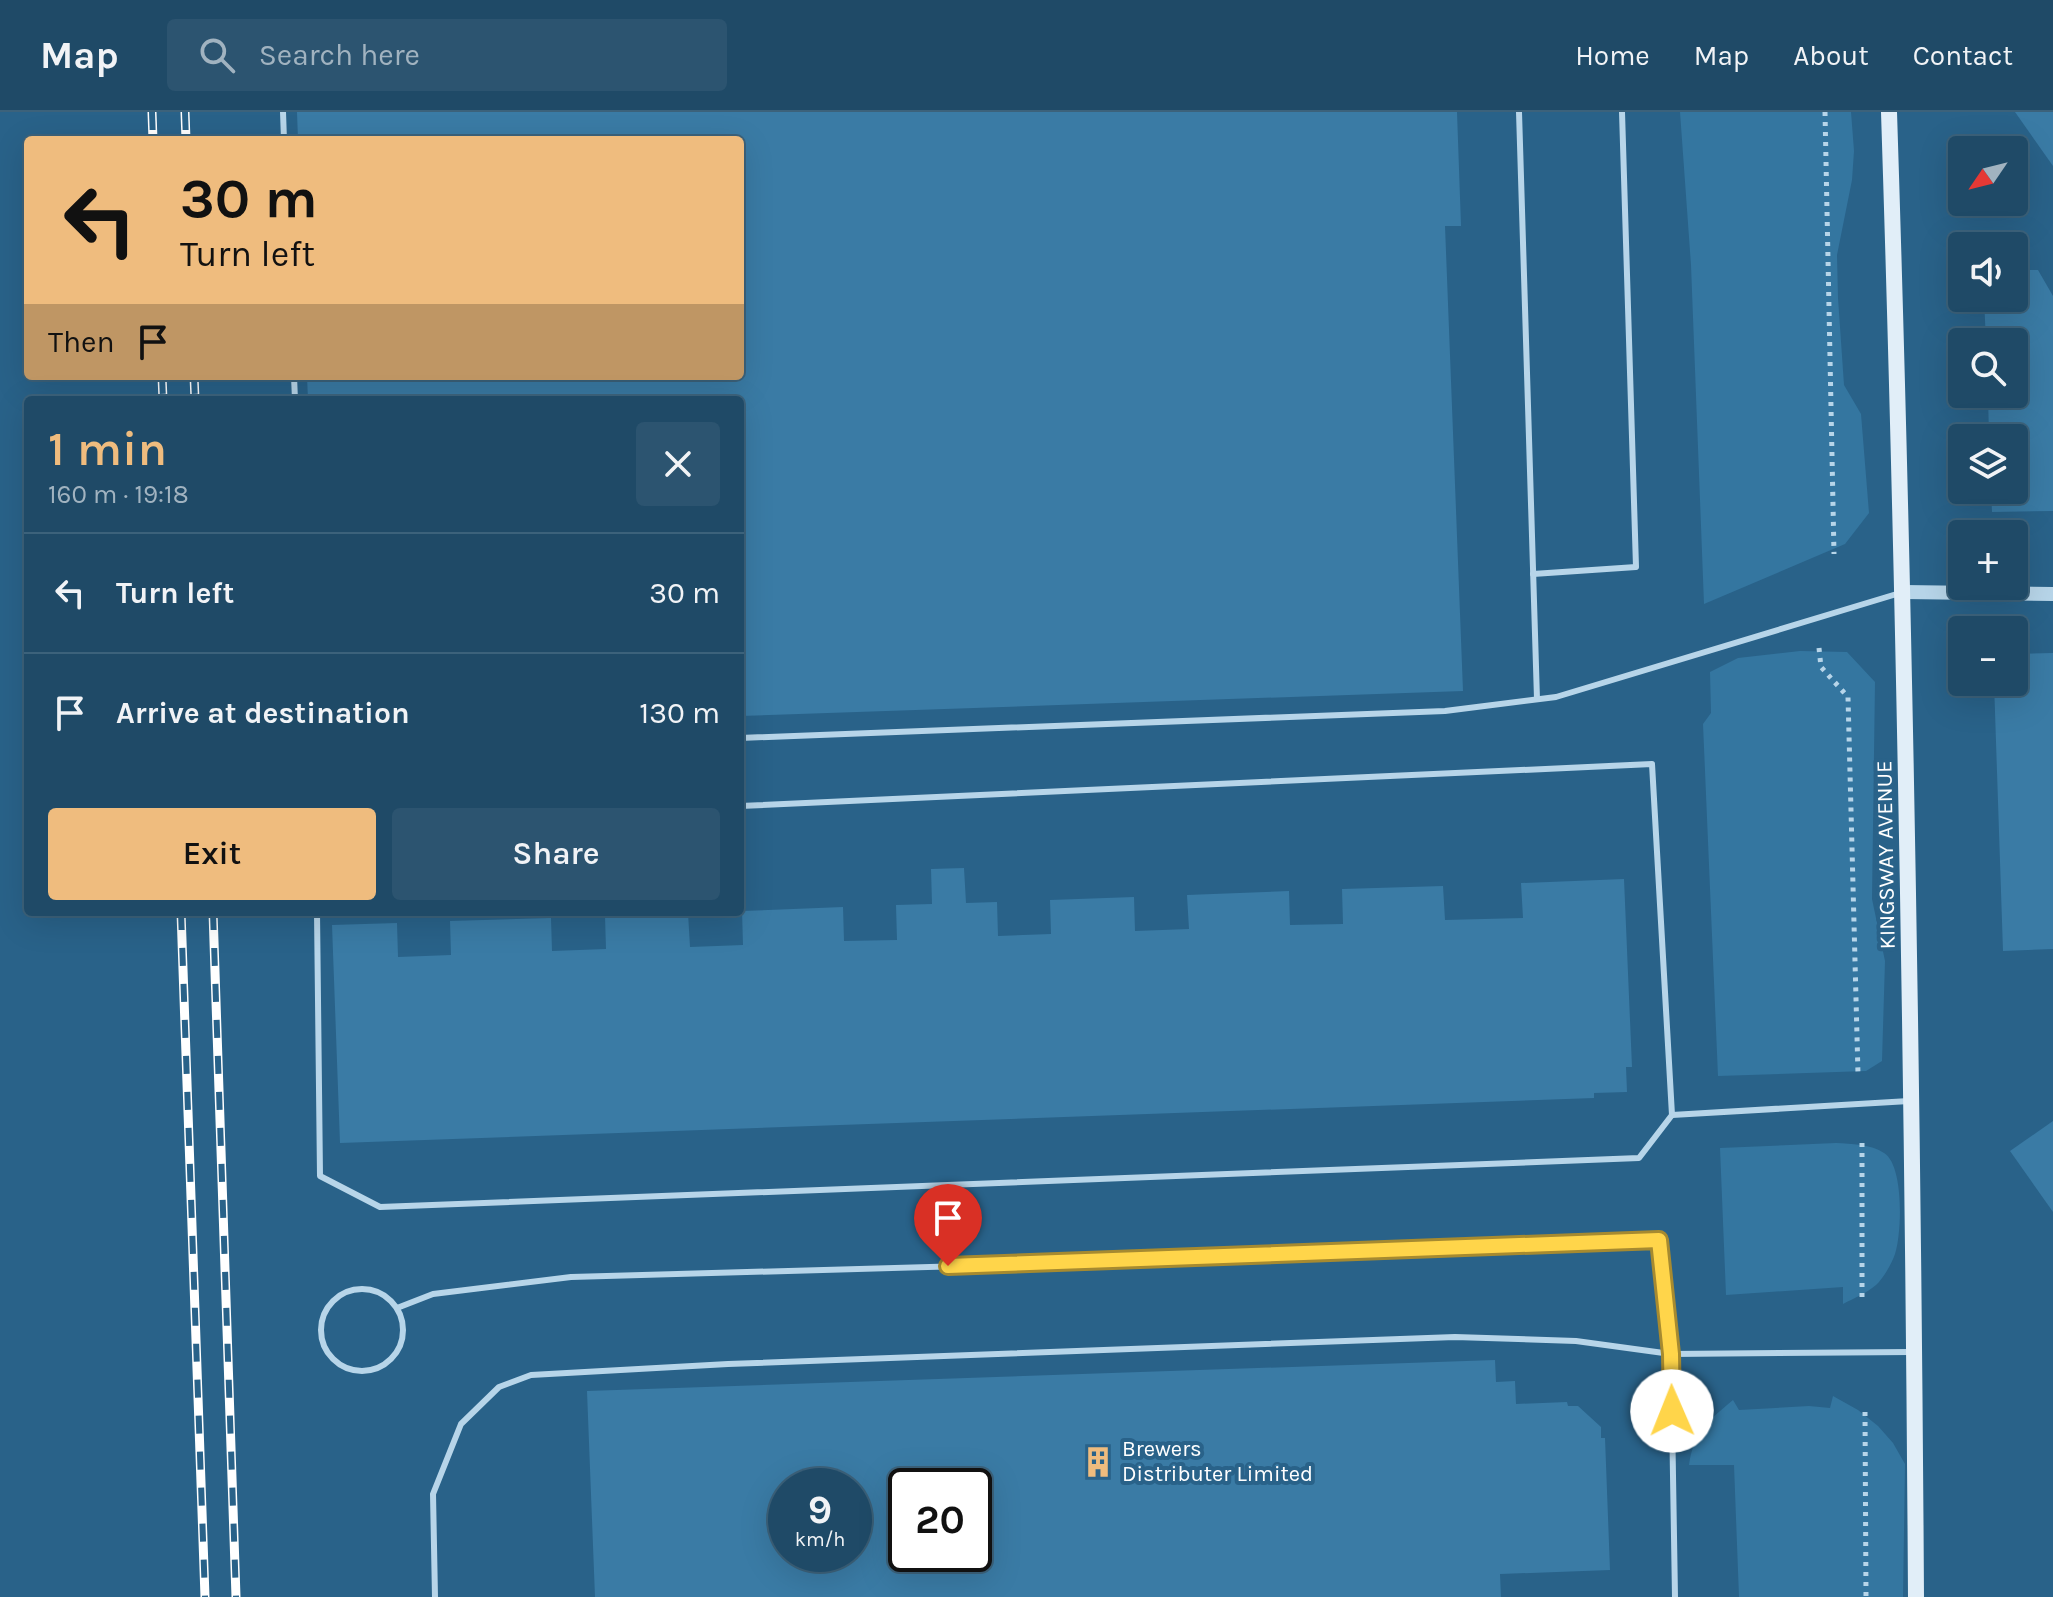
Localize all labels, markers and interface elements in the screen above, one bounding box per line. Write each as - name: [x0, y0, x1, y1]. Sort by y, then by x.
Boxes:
- search box: [167, 19, 727, 91]
- text: Map: [40, 33, 119, 78]
- icon: search: [195, 33, 239, 77]
- text: Search here: [259, 37, 420, 73]
- text: Home: [1575, 39, 1650, 72]
- text: Map: [1694, 39, 1749, 72]
- text: About: [1793, 39, 1869, 72]
- text: Contact: [1913, 39, 2013, 72]
- north arrow: [1948, 136, 2028, 216]
- map controls: [1948, 136, 2028, 696]
- text: 30 m: [180, 166, 318, 231]
- icon: left: [48, 168, 152, 272]
- button: sound: [1948, 232, 2028, 312]
- text: Turn left: [180, 233, 315, 275]
- icon: arrive: [131, 320, 175, 364]
- text: Then: [48, 324, 115, 360]
- button: search: [1948, 328, 2028, 408]
- text: 1 min: [48, 421, 167, 477]
- button: close: [636, 422, 720, 506]
- button: layers: [1948, 424, 2028, 504]
- text: 160 m · 19:18: [48, 479, 189, 510]
- button: +: [1948, 520, 2028, 600]
- icon: left: [48, 571, 92, 615]
- text: Turn left: [116, 575, 234, 611]
- text: 30 m: [649, 575, 720, 611]
- button: −: [1948, 616, 2028, 696]
- icon: arrive: [48, 691, 92, 735]
- text: Arrive at destination: [116, 695, 410, 731]
- text: 130 m: [639, 695, 720, 731]
- street label: KINGSWAY AVENUE: [1871, 760, 1901, 950]
- button: Exit: [48, 808, 376, 900]
- button: Share: [392, 808, 720, 900]
- pin: [914, 1184, 982, 1266]
- icon: arrive: [926, 1196, 970, 1240]
- position arrow: [1630, 1369, 1714, 1453]
- place label: Brewers Distributer Limited: [1122, 1436, 1313, 1487]
- building icon: Brewers Distributer Limited: [1081, 1445, 1115, 1479]
- speed limit sign: 20: [888, 1468, 992, 1572]
- text: 9: [808, 1486, 832, 1533]
- text: km/h: [795, 1528, 845, 1551]

